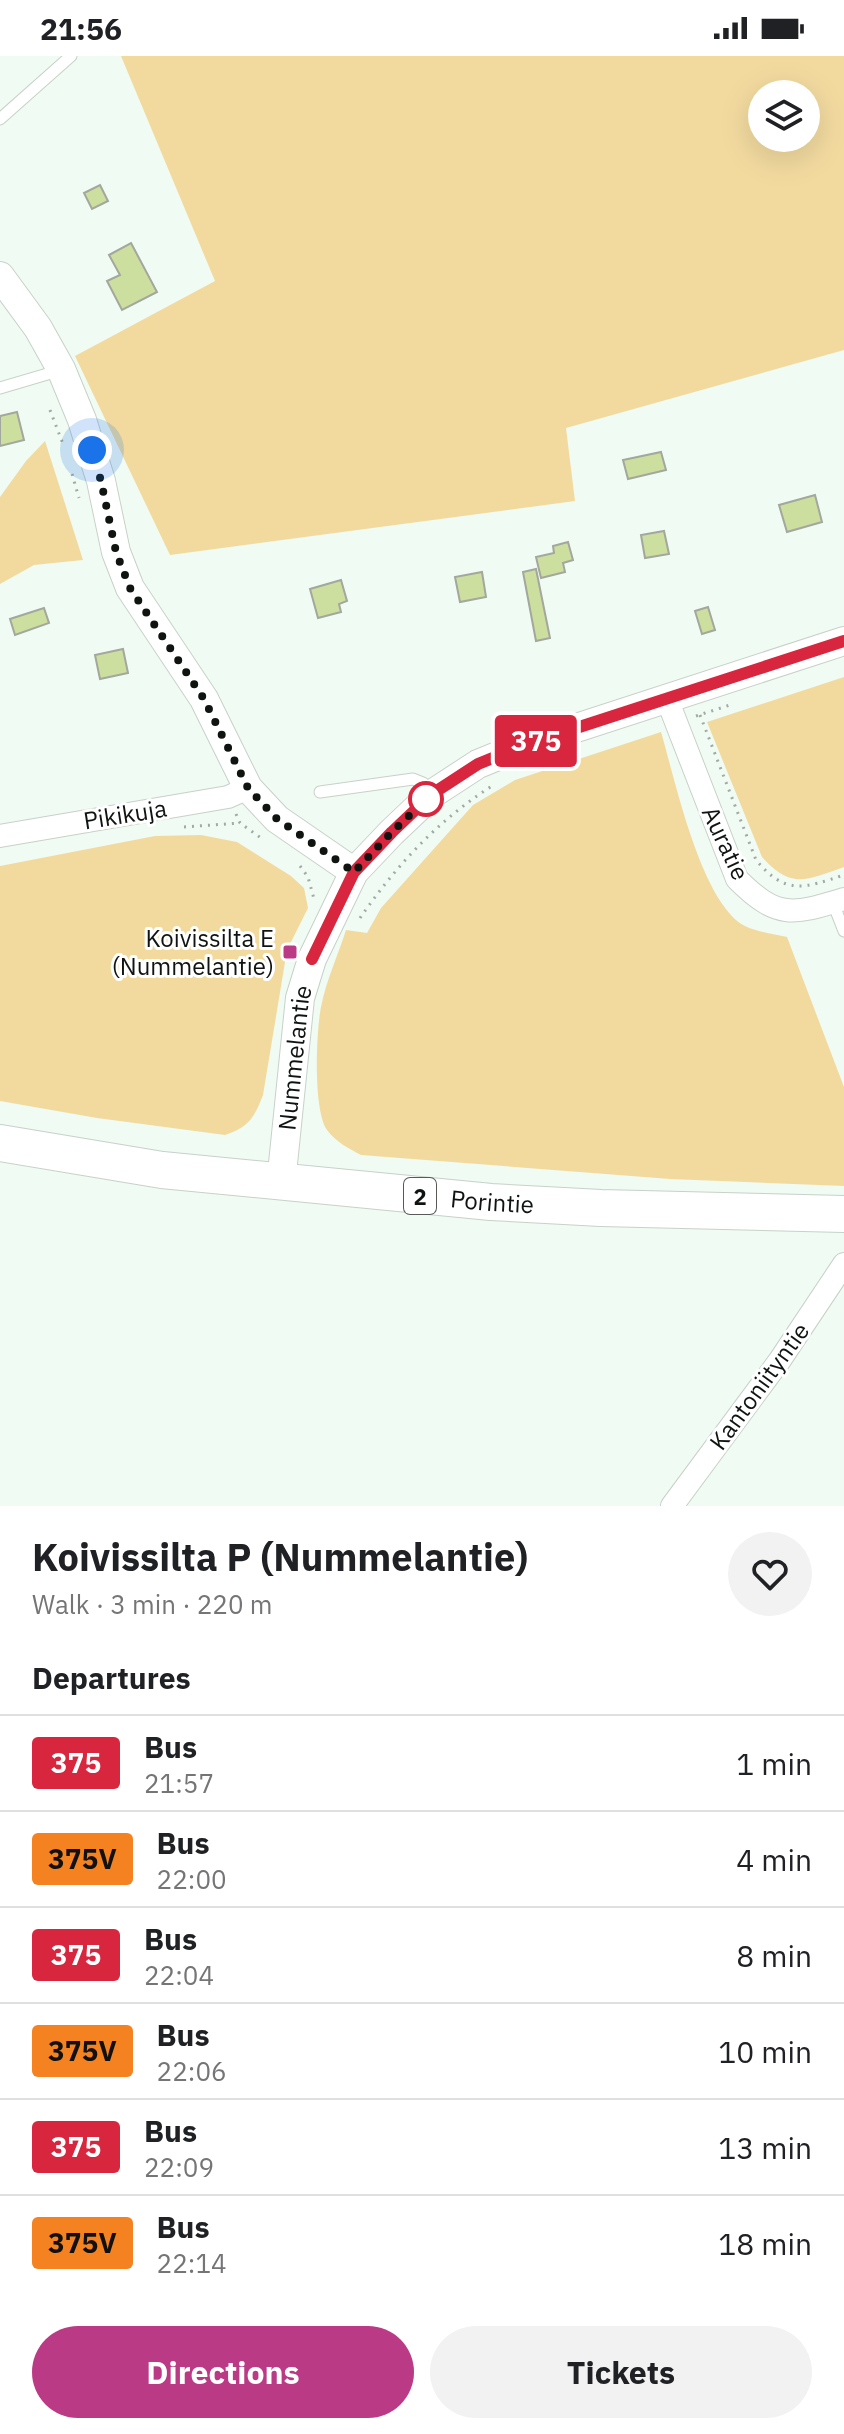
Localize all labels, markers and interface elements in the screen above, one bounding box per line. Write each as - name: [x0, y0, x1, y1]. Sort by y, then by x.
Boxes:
- text: 21:56: [40, 9, 122, 48]
- map controls: [748, 80, 820, 152]
- button: layers: [748, 80, 820, 152]
- your location: [72, 430, 112, 470]
- line badge: 375: [490, 715, 582, 767]
- text: 375: [511, 722, 561, 759]
- unlabelled marker: [409, 782, 443, 816]
- street label: Pikikuja: [81, 792, 169, 836]
- street label: Auratie: [695, 801, 757, 885]
- place label: Koivissilta E (Nummelantie): [112, 922, 274, 982]
- marker: Koivissilta E (Nummelantie): [281, 943, 299, 961]
- street label: Nummelantie: [270, 981, 319, 1132]
- road number: 2: [404, 1178, 436, 1214]
- street label: Porintie: [449, 1182, 535, 1220]
- street label: Kantoniityntie: [702, 1316, 816, 1456]
- text: Koivissilta P (Nummelantie): [32, 1532, 528, 1581]
- button: heart: [728, 1532, 812, 1616]
- text: Walk · 3 min · 220 m: [32, 1587, 272, 1621]
- text: Departures: [32, 1658, 191, 1697]
- text: Bus: [144, 1727, 197, 1766]
- text: 375: [51, 1744, 101, 1781]
- text: 1 min: [736, 1744, 812, 1783]
- text: 21:57: [144, 1766, 214, 1800]
- text: Bus: [157, 1823, 210, 1862]
- text: 375V: [48, 1840, 117, 1877]
- text: 4 min: [736, 1840, 812, 1879]
- text: 22:00: [157, 1862, 227, 1896]
- text: Bus: [144, 1919, 197, 1958]
- text: 375: [51, 1936, 101, 1973]
- text: 8 min: [736, 1936, 812, 1975]
- text: 22:04: [144, 1958, 214, 1992]
- text: Bus: [157, 2015, 210, 2054]
- text: 375V: [48, 2032, 117, 2069]
- text: 10 min: [718, 2032, 812, 2071]
- text: 22:06: [157, 2054, 227, 2088]
- text: Bus: [144, 2111, 197, 2150]
- text: 375: [51, 2128, 101, 2165]
- text: 13 min: [718, 2128, 812, 2167]
- text: 22:09: [144, 2150, 214, 2184]
- text: Bus: [157, 2207, 210, 2246]
- text: 375V: [48, 2224, 117, 2261]
- text: 18 min: [718, 2224, 812, 2263]
- text: 22:14: [157, 2246, 227, 2280]
- button: Directions: [32, 2326, 414, 2418]
- button: Tickets: [430, 2326, 812, 2418]

